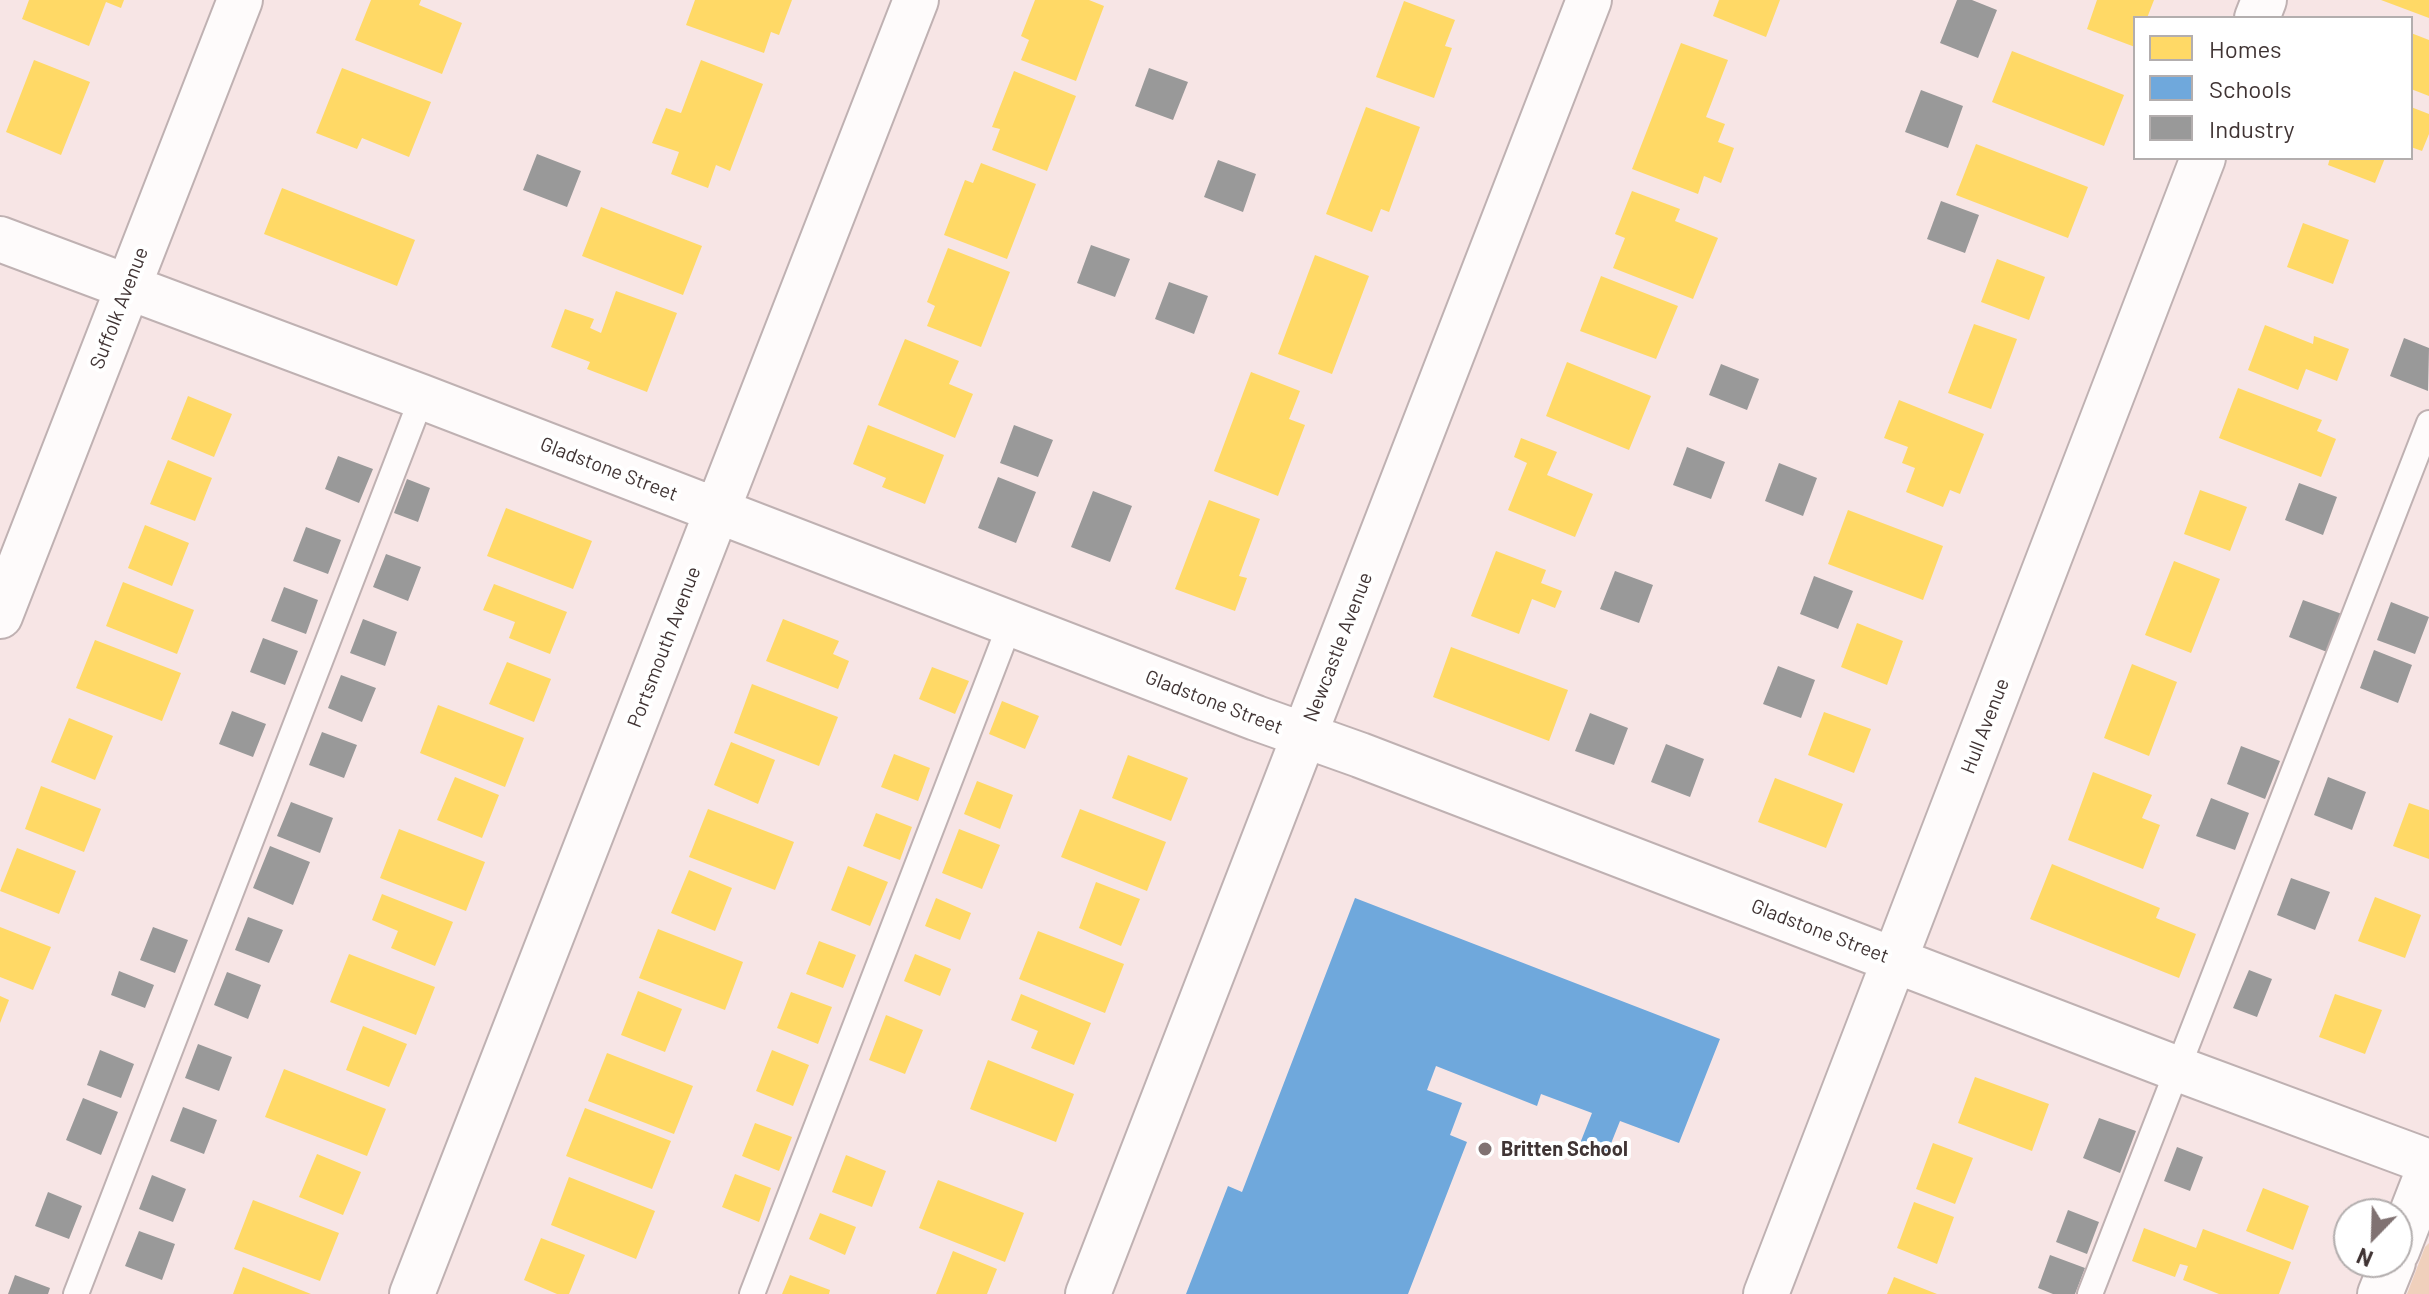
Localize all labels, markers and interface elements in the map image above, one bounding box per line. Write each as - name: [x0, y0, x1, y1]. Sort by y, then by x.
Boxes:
- legend: [2133, 16, 2413, 160]
- text: Homes: [2209, 34, 2282, 63]
- text: Schools: [2209, 74, 2292, 103]
- text: Industry: [2209, 114, 2295, 143]
- street label: Suffolk Avenue: [85, 244, 153, 372]
- street label: Gladstone Street: [537, 432, 681, 506]
- street label: Portsmouth Avenue: [622, 563, 706, 731]
- street label: Newcastle Avenue: [1298, 569, 1378, 725]
- street label: Gladstone Street: [1142, 665, 1286, 739]
- street label: Hull Avenue: [1956, 675, 2014, 777]
- street label: Gladstone Street: [1748, 894, 1892, 968]
- place label: Britten School: [1501, 1137, 1628, 1161]
- marker: Britten School: [1476, 1140, 1494, 1158]
- north arrow: [2333, 1198, 2413, 1278]
- text: N: [2353, 1243, 2376, 1273]

